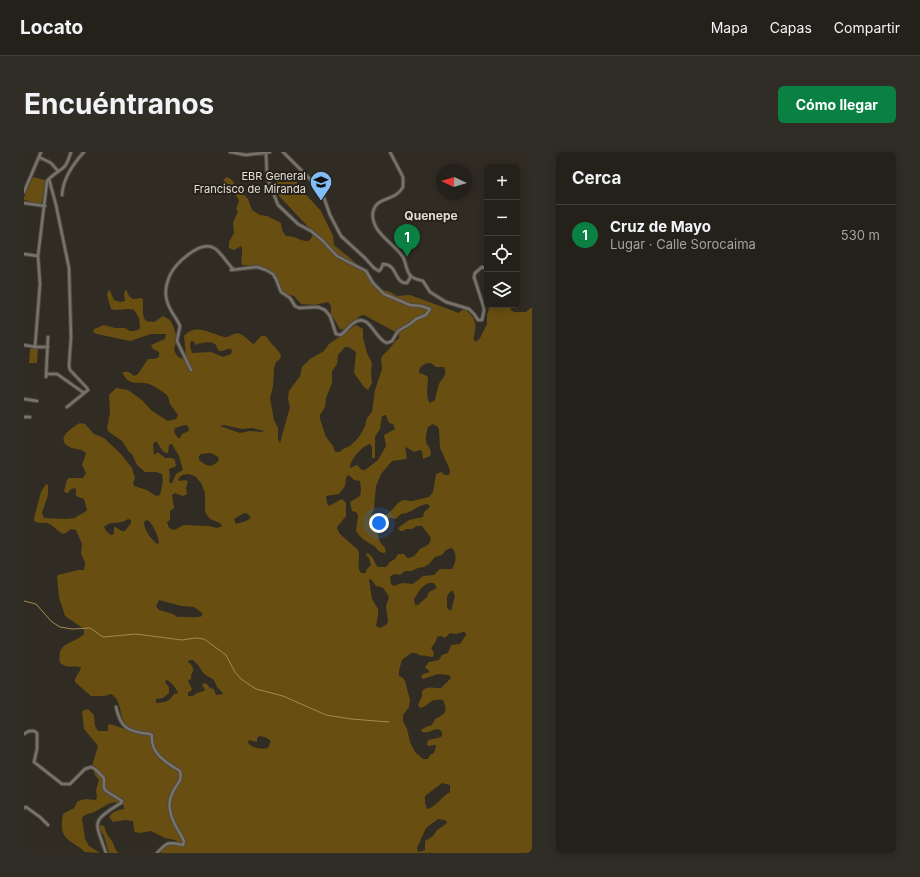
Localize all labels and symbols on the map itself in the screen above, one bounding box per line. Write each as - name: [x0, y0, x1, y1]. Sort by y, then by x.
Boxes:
- north arrow: [436, 164, 472, 200]
- place label: EBR General Francisco de Miranda: [194, 169, 306, 196]
- school or university icon: EBR General Francisco de Miranda: [308, 169, 334, 202]
- district label: Quenepe: [404, 208, 458, 223]
- pin: 1: [394, 224, 420, 257]
- your location: [369, 513, 389, 533]

